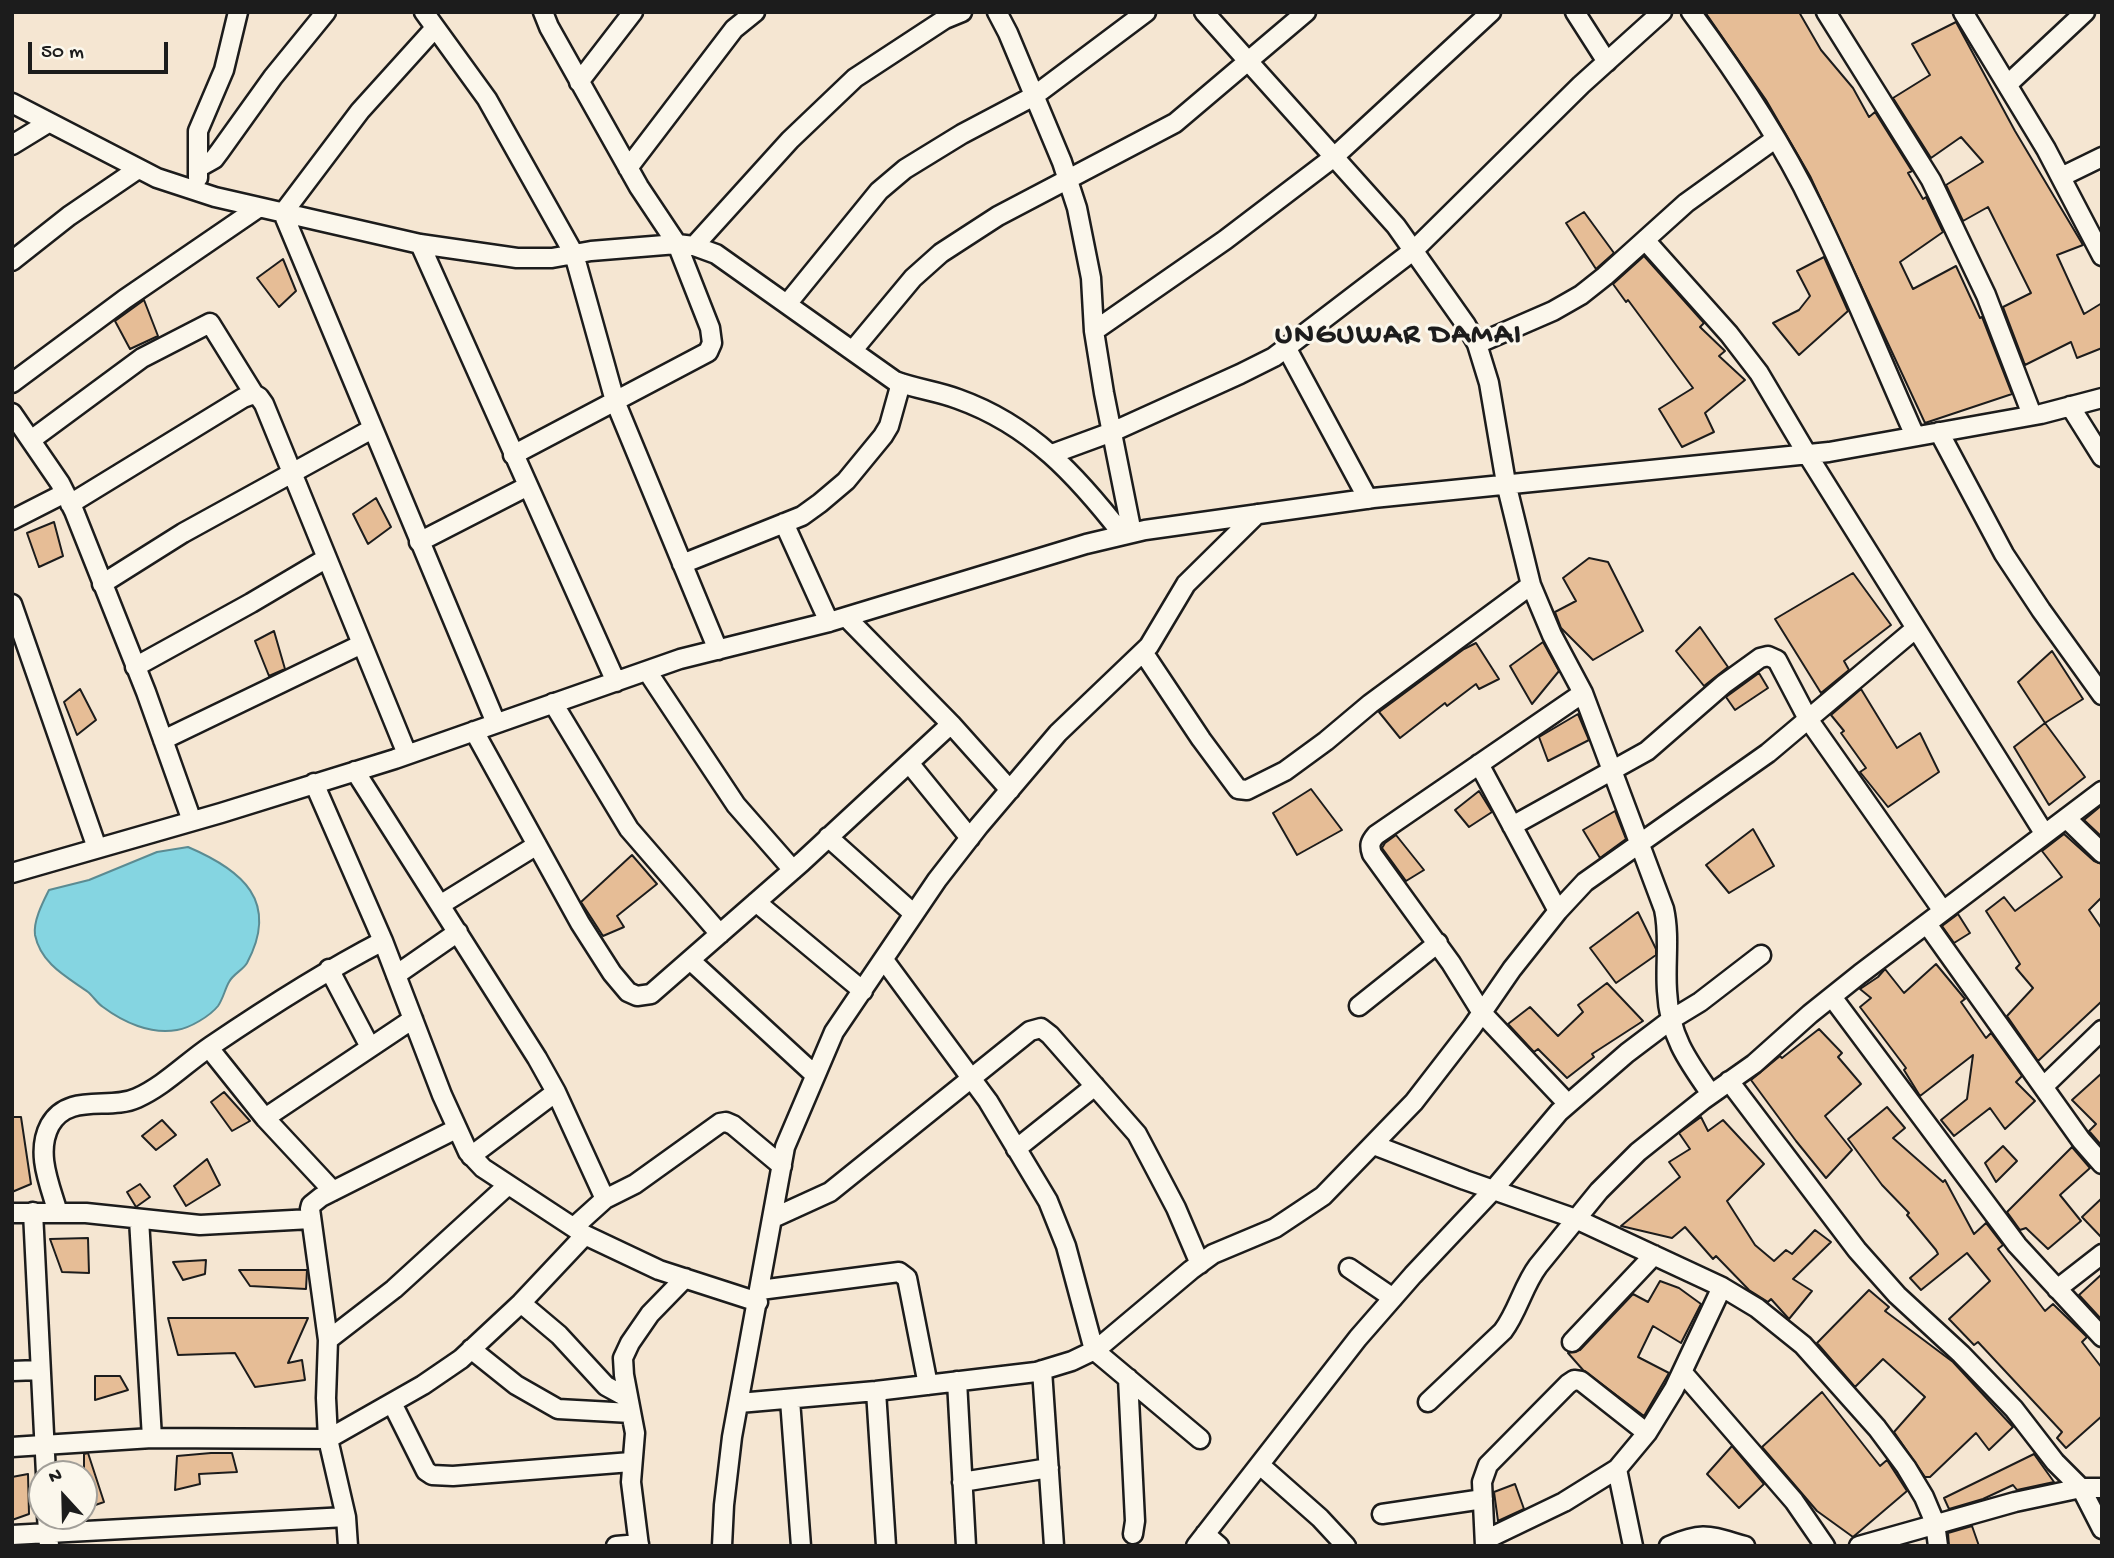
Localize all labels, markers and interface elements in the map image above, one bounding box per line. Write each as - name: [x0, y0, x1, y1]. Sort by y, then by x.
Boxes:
- scale bar: [32, 28, 172, 72]
- text: 50 m: [41, 41, 84, 66]
- district label: UNGUWAR DAMAI: [1277, 319, 1521, 355]
- north arrow: [28, 1460, 98, 1530]
- text: N: [46, 1464, 66, 1490]

